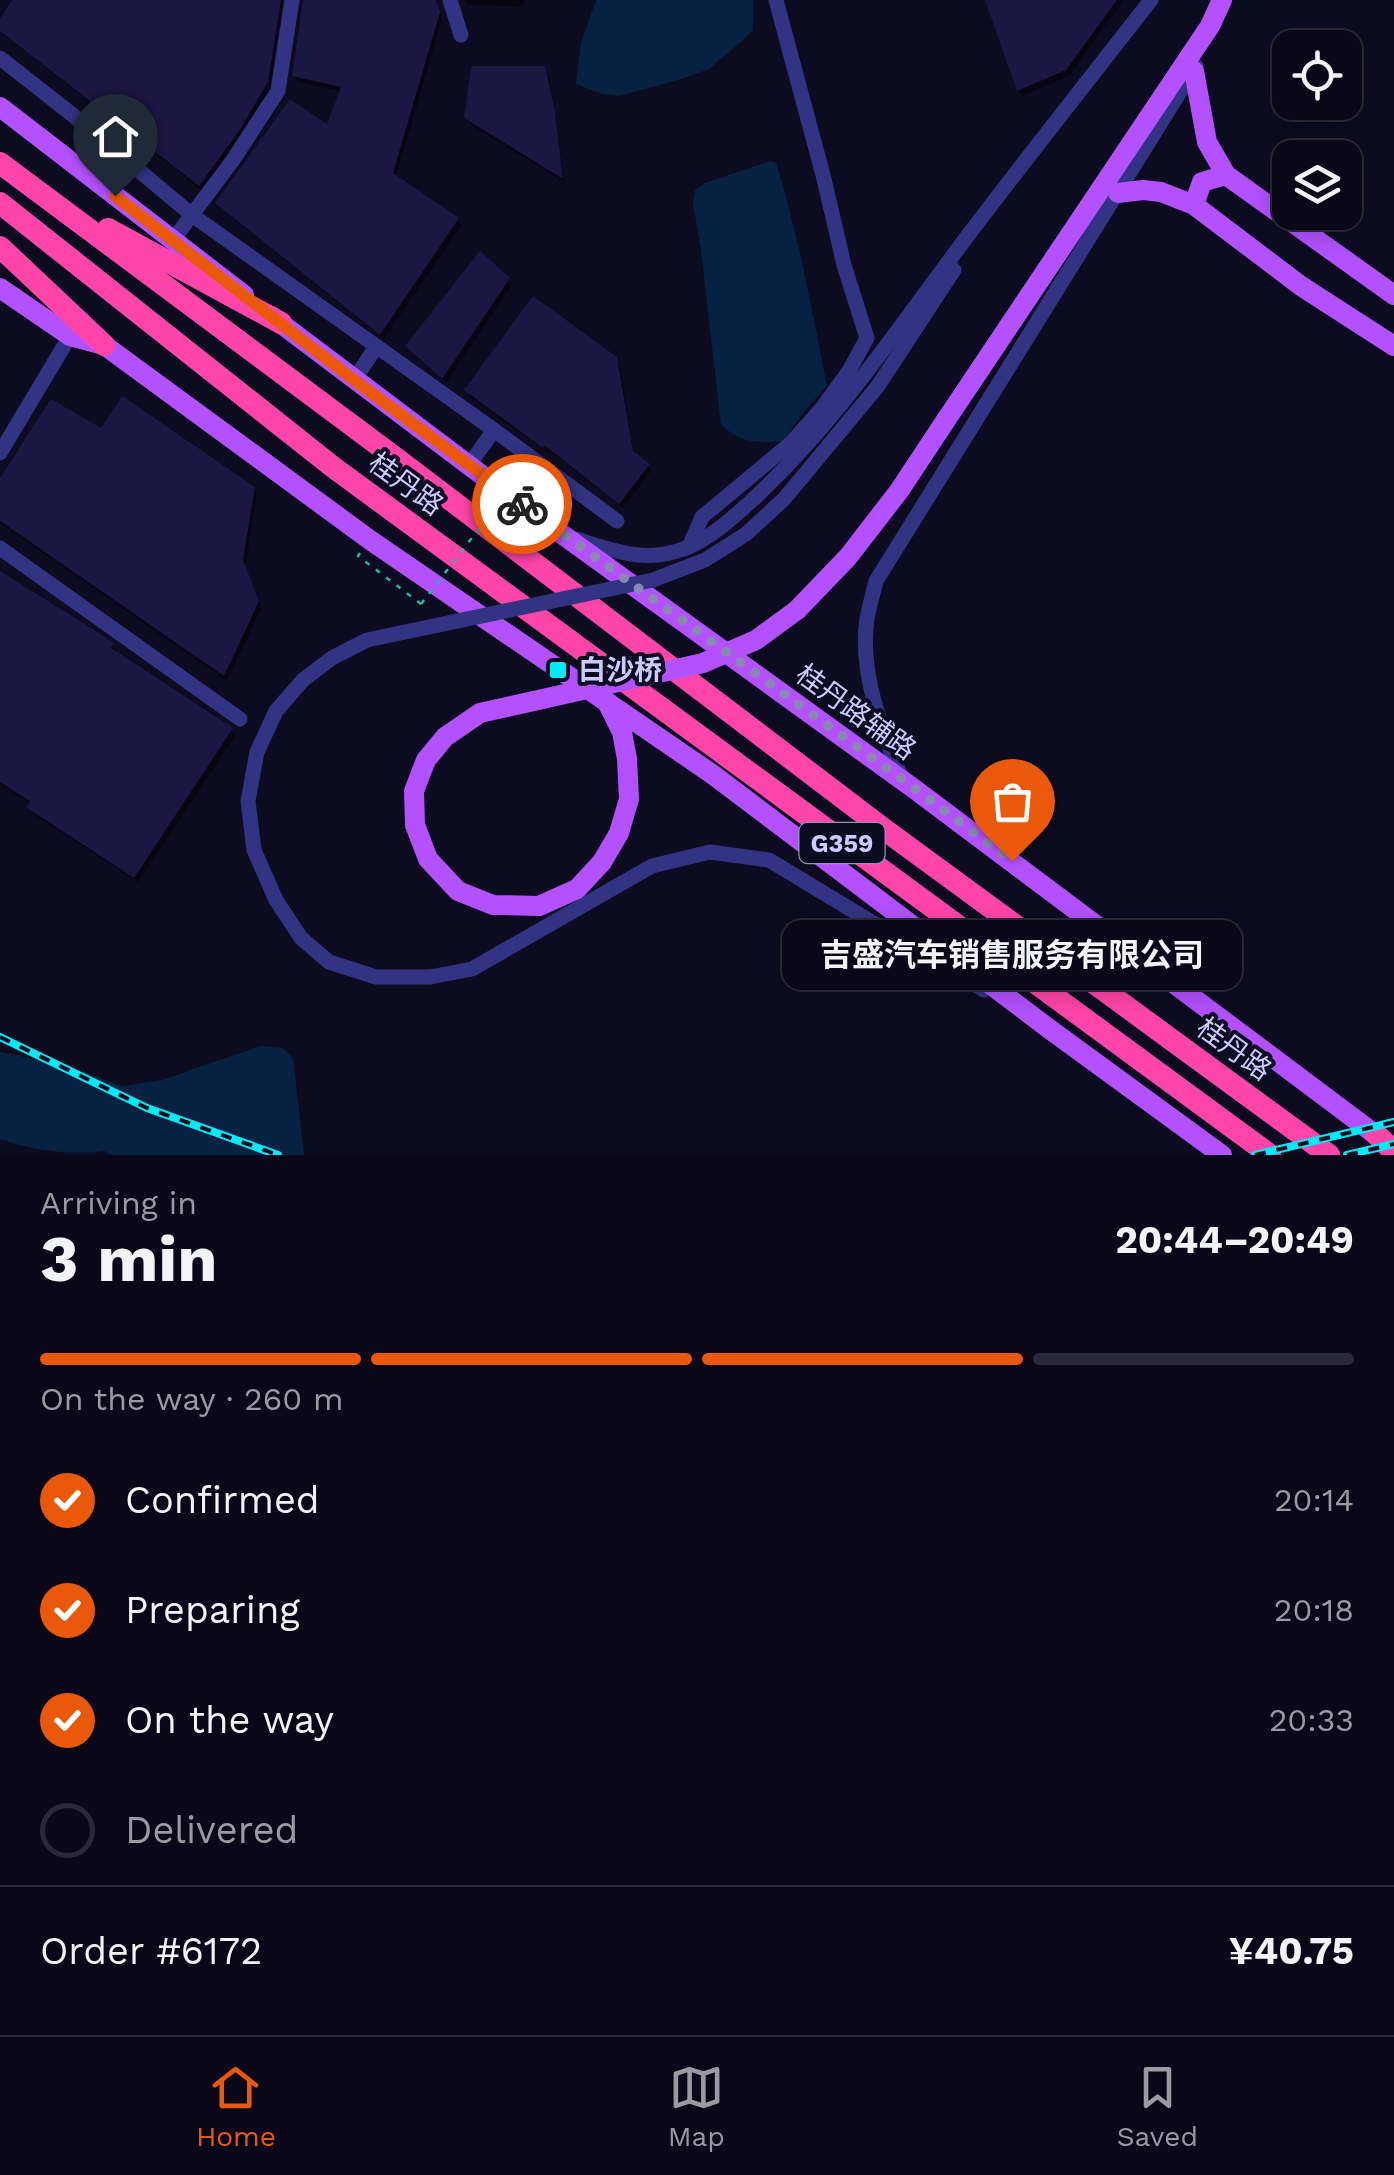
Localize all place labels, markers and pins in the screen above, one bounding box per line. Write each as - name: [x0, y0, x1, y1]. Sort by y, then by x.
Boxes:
- pin: [73, 94, 158, 197]
- place label: 白沙桥: [578, 654, 662, 687]
- marker: 白沙桥: [547, 659, 569, 681]
- pin: [970, 759, 1055, 862]
- callout: 吉盛汽车销售服务有限公司: [782, 921, 1242, 991]

